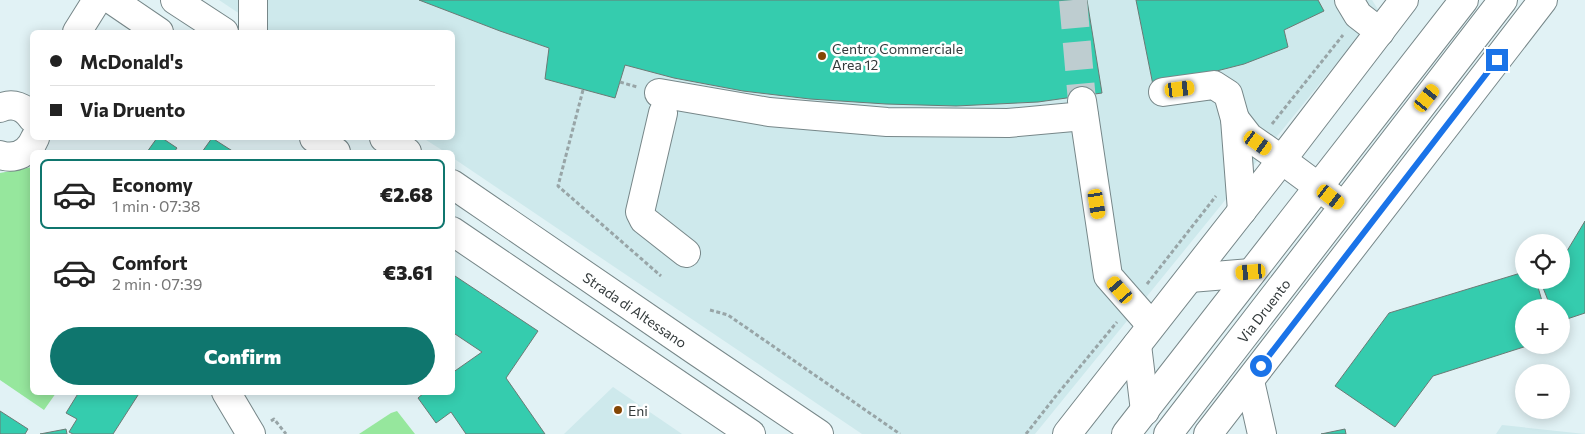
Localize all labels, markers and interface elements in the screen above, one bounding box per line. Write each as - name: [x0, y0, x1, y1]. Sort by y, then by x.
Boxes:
- place label: Centro Commerciale Area 12: [832, 40, 963, 73]
- route end: [1486, 49, 1508, 71]
- text: McDonald's: [80, 50, 183, 73]
- marker: Centro Commerciale Area 12: [816, 50, 828, 62]
- car: [1164, 80, 1195, 98]
- car: [1411, 82, 1442, 114]
- text: Via Druento: [80, 98, 185, 121]
- car: [1241, 128, 1274, 158]
- icon: car: [52, 172, 97, 217]
- text: Economy: [112, 173, 193, 196]
- car: [1314, 182, 1347, 212]
- text: €2.68: [380, 183, 433, 206]
- car: [1087, 188, 1106, 220]
- text: 1 min · 07:38: [112, 196, 201, 215]
- map controls: [1515, 234, 1570, 419]
- button: locate: [1515, 234, 1570, 289]
- icon: car: [52, 250, 97, 295]
- text: Comfort: [112, 251, 188, 274]
- text: €3.61: [383, 261, 433, 284]
- car: [1235, 263, 1266, 281]
- street label: Strada di Altessano: [580, 268, 690, 351]
- text: 2 min · 07:39: [112, 274, 203, 293]
- car: [1104, 274, 1135, 306]
- street label: Via Druento: [1233, 275, 1293, 346]
- button: +: [1515, 299, 1570, 354]
- button: Confirm: [50, 327, 435, 385]
- route start: [1250, 355, 1272, 377]
- button: −: [1515, 364, 1570, 419]
- place label: Eni: [628, 402, 648, 419]
- marker: Eni: [612, 404, 624, 416]

